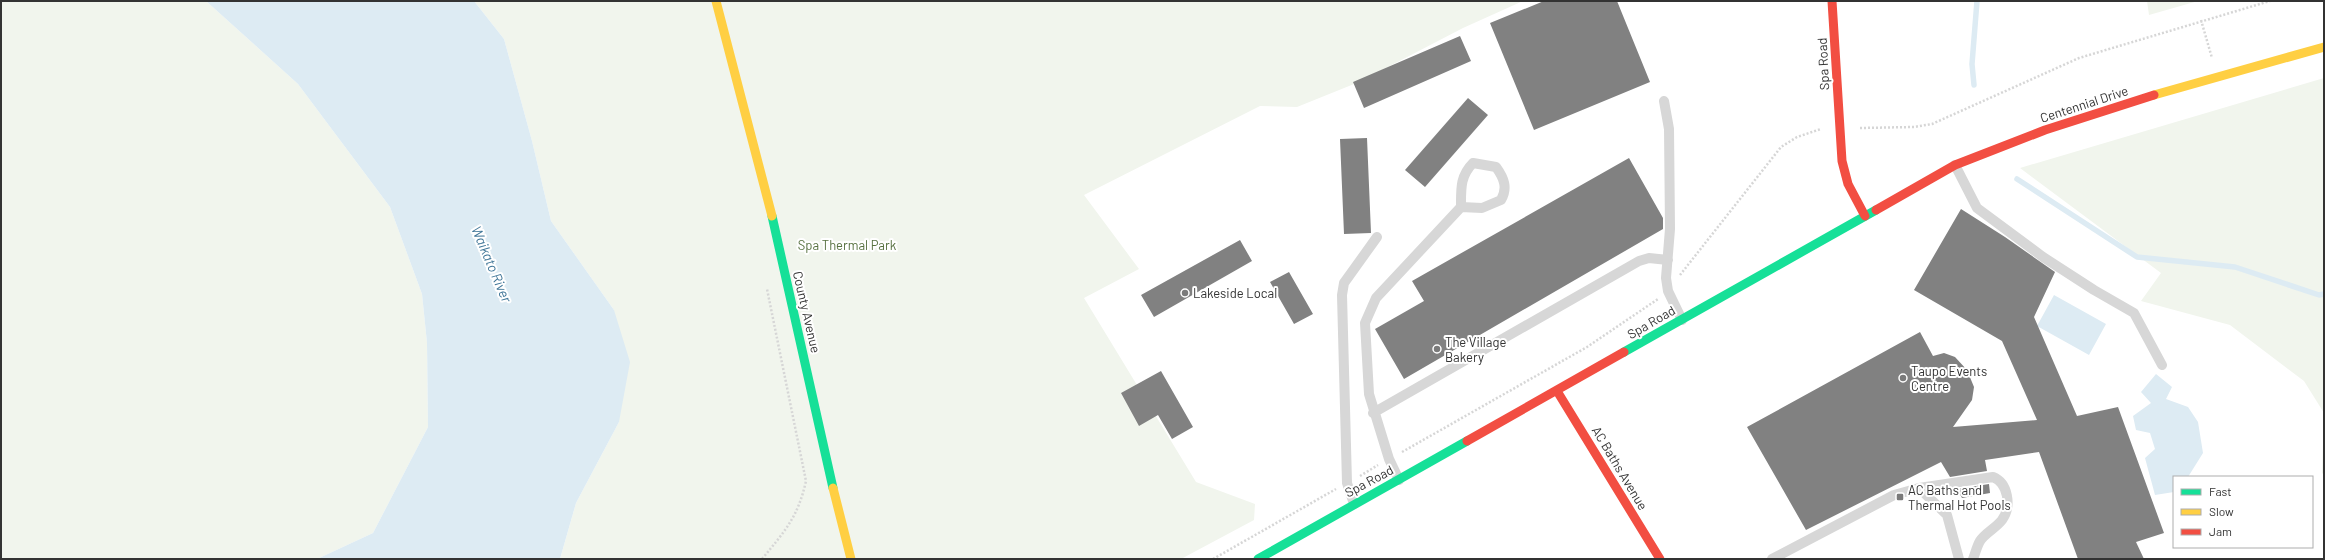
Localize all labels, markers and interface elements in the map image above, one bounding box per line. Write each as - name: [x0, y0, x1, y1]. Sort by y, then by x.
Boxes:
- street label: Spa Road: [1814, 37, 1832, 91]
- street label: Centennial Drive: [2038, 82, 2130, 126]
- water label: Waikato River: [468, 223, 516, 306]
- park label: Spa Thermal Park: [798, 237, 897, 253]
- street label: County Avenue: [790, 269, 824, 355]
- place label: Lakeside Local: [1193, 285, 1277, 301]
- marker: Lakeside Local: [1180, 288, 1190, 298]
- street label: Spa Road: [1624, 302, 1678, 342]
- place label: The Village Bakery: [1445, 334, 1506, 365]
- marker: The Village Bakery: [1432, 344, 1442, 354]
- place label: Taupo Events Centre: [1911, 363, 1987, 394]
- marker: Taupo Events Centre: [1898, 373, 1908, 383]
- street label: AC Baths Avenue: [1589, 423, 1651, 513]
- street label: Spa Road: [1342, 462, 1396, 500]
- legend: [2173, 476, 2313, 548]
- place label: AC Baths and Thermal Hot Pools: [1908, 482, 2011, 513]
- text: Fast: [2209, 484, 2232, 498]
- marker: AC Baths and Thermal Hot Pools: [1895, 492, 1905, 502]
- text: Slow: [2209, 504, 2234, 518]
- text: Jam: [2209, 524, 2232, 538]

